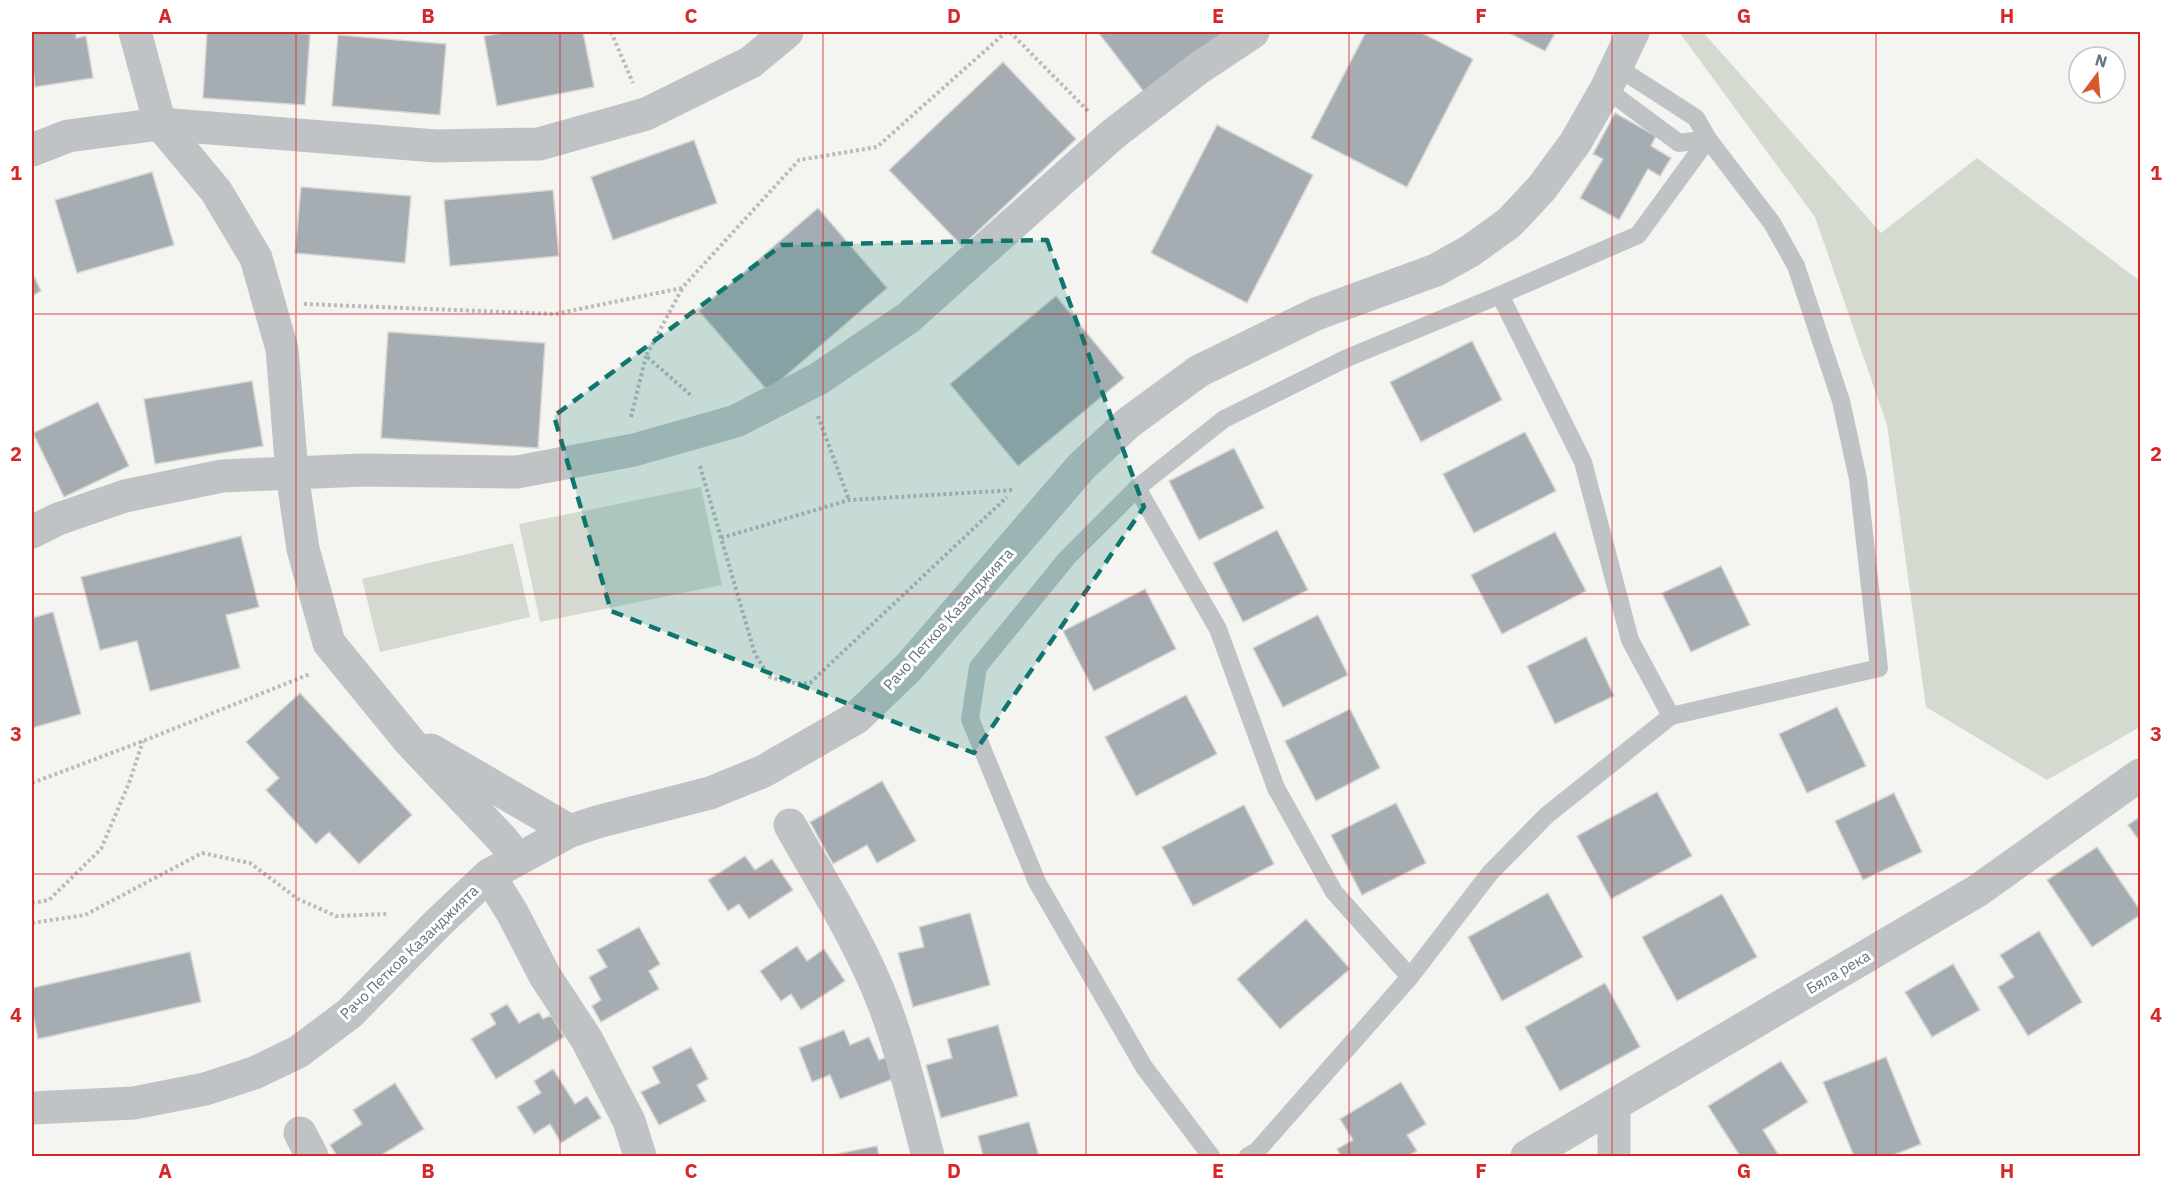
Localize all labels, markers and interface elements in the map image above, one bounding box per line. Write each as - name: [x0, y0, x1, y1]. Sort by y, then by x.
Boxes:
- text: A: [158, 2, 172, 29]
- text: B: [421, 2, 435, 29]
- text: C: [684, 2, 698, 29]
- text: D: [947, 2, 961, 29]
- text: E: [1212, 2, 1224, 29]
- text: F: [1475, 2, 1487, 29]
- text: G: [1737, 2, 1751, 29]
- text: H: [2000, 2, 2014, 29]
- north arrow: [2067, 45, 2127, 105]
- text: N: [2093, 49, 2109, 72]
- text: 1: [10, 159, 22, 186]
- text: 1: [2150, 159, 2162, 186]
- text: 2: [10, 440, 22, 467]
- text: 2: [2150, 440, 2162, 467]
- street label: Рачо Петков Казанджията: [879, 544, 1017, 694]
- text: 3: [10, 720, 22, 747]
- text: 3: [2150, 720, 2162, 747]
- street label: Рачо Петков Казанджията: [336, 881, 482, 1023]
- street label: Бяла река: [1803, 946, 1873, 998]
- text: 4: [10, 1001, 22, 1028]
- text: 4: [2150, 1001, 2162, 1028]
- text: A: [158, 1157, 172, 1184]
- text: B: [421, 1157, 435, 1184]
- text: C: [684, 1157, 698, 1184]
- text: D: [947, 1157, 961, 1184]
- text: E: [1212, 1157, 1224, 1184]
- text: F: [1475, 1157, 1487, 1184]
- text: G: [1737, 1157, 1751, 1184]
- text: H: [2000, 1157, 2014, 1184]

